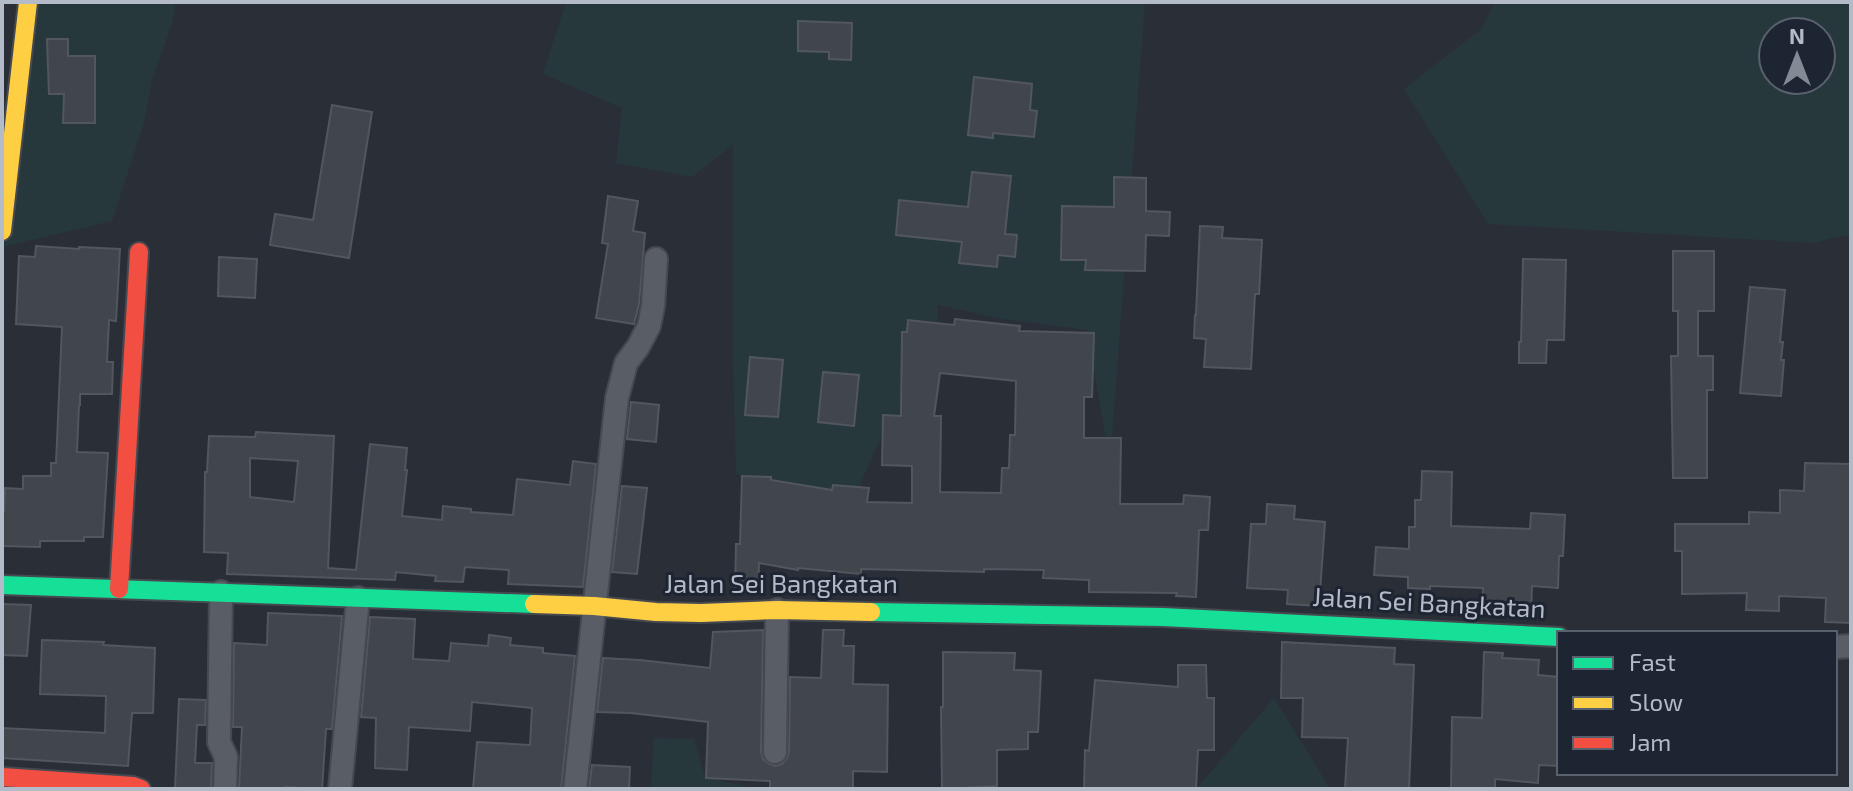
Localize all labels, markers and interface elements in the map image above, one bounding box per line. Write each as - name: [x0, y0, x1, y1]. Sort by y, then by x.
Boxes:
- north arrow: [1757, 16, 1837, 96]
- text: N: [1789, 22, 1805, 48]
- street label: Jalan Sei Bangkatan: [664, 567, 898, 598]
- street label: Jalan Sei Bangkatan: [1312, 580, 1547, 623]
- legend: [1557, 631, 1837, 775]
- text: Fast: [1629, 647, 1676, 676]
- text: Slow: [1629, 687, 1683, 716]
- text: Jam: [1629, 727, 1671, 756]

